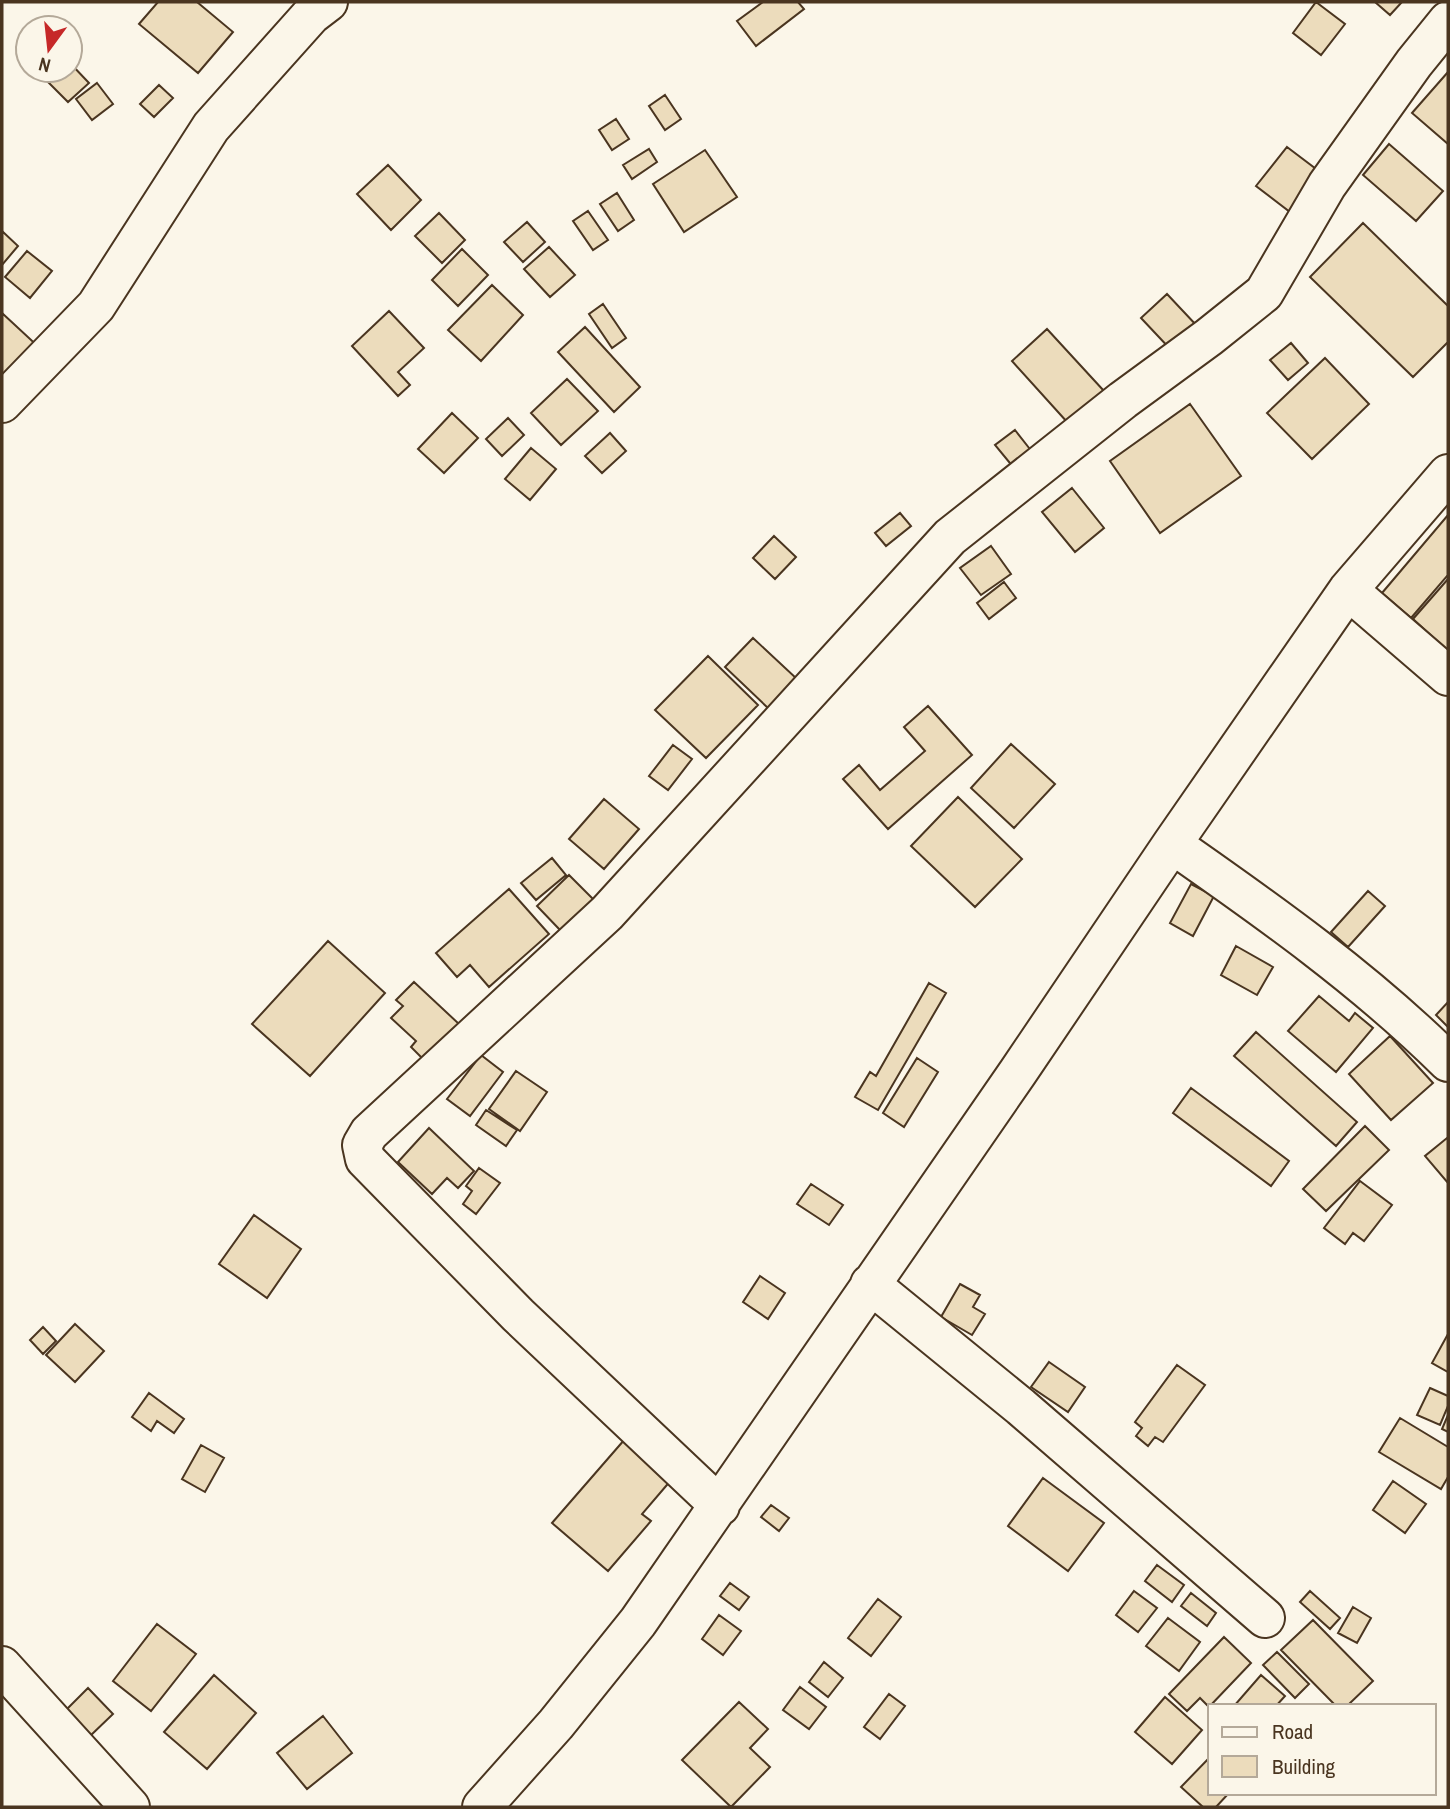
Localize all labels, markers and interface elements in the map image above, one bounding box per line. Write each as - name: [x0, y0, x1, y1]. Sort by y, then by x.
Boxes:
- north arrow: [14, 14, 84, 84]
- text: N: [36, 51, 53, 79]
- legend: [1208, 1704, 1436, 1795]
- text: Road: [1272, 1717, 1313, 1746]
- text: Building: [1272, 1752, 1336, 1781]

